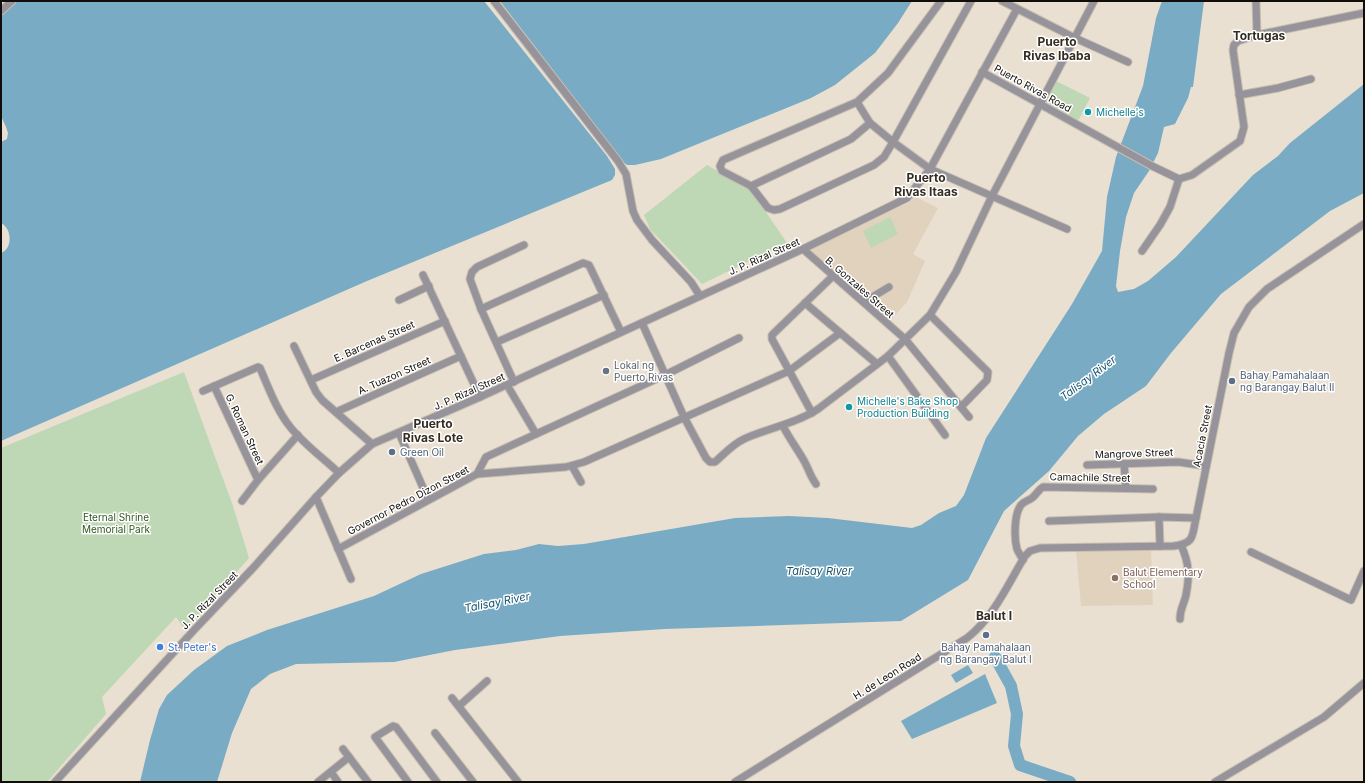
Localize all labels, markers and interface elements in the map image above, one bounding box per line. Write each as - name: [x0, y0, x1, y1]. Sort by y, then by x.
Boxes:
- district label: Tortugas: [1233, 28, 1286, 43]
- district label: Puerto Rivas Ibaba: [1023, 34, 1091, 63]
- street label: Puerto Rivas Road: [992, 62, 1074, 114]
- place label: Michelle's: [1096, 106, 1144, 118]
- marker: Michelle's: [1083, 107, 1093, 117]
- district label: Puerto Rivas Itaas: [894, 170, 958, 199]
- street label: J. P. Rizal Street: [727, 235, 802, 277]
- street label: B. Gonzales Street: [823, 254, 897, 321]
- street label: E. Barcenas Street: [332, 318, 417, 364]
- water label: Talisay River: [1057, 352, 1119, 404]
- street label: A. Tuazon Street: [356, 353, 433, 396]
- place label: Lokal ng Puerto Rivas: [614, 359, 673, 383]
- marker: Lokal ng Puerto Rivas: [601, 366, 611, 376]
- place label: Bahay Pamahalaan ng Barangay Balut Ⅱ: [1240, 369, 1334, 393]
- street label: J. P. Rizal Street: [432, 370, 507, 412]
- marker: Bahay Pamahalaan ng Barangay Balut Ⅱ: [1227, 376, 1237, 386]
- street label: G. Roman Street: [223, 392, 267, 467]
- place label: Michelle's Bake Shop Production Building: [857, 395, 958, 419]
- marker: Michelle's Bake Shop Production Building: [844, 402, 854, 412]
- street label: Acacia Street: [1190, 403, 1214, 468]
- district label: Puerto Rivas Lote: [403, 416, 463, 445]
- place label: Green Oil: [400, 446, 444, 458]
- street label: Mangrove Street: [1095, 446, 1174, 460]
- marker: Green Oil: [387, 447, 397, 457]
- street label: Governor Pedro Dizon Street: [345, 463, 471, 537]
- street label: Camachile Street: [1050, 470, 1131, 484]
- park label: Eternal Shrine Memorial Park: [82, 511, 151, 535]
- water label: Talisay River: [786, 564, 853, 578]
- place label: Balut Elementary School: [1123, 566, 1203, 590]
- street label: J. P. Rizal Street: [178, 568, 240, 632]
- marker: Balut Elementary School: [1110, 573, 1120, 583]
- water label: Talisay River: [463, 589, 532, 615]
- district label: Balut Ⅰ: [976, 608, 1012, 623]
- marker: Bahay Pamahalaan ng Barangay Balut Ⅰ: [981, 630, 991, 640]
- place label: St. Peter's: [168, 641, 217, 653]
- place label: Bahay Pamahalaan ng Barangay Balut Ⅰ: [940, 641, 1032, 665]
- marker: St. Peter's: [155, 642, 165, 652]
- street label: H. de Leon Road: [851, 650, 923, 702]

